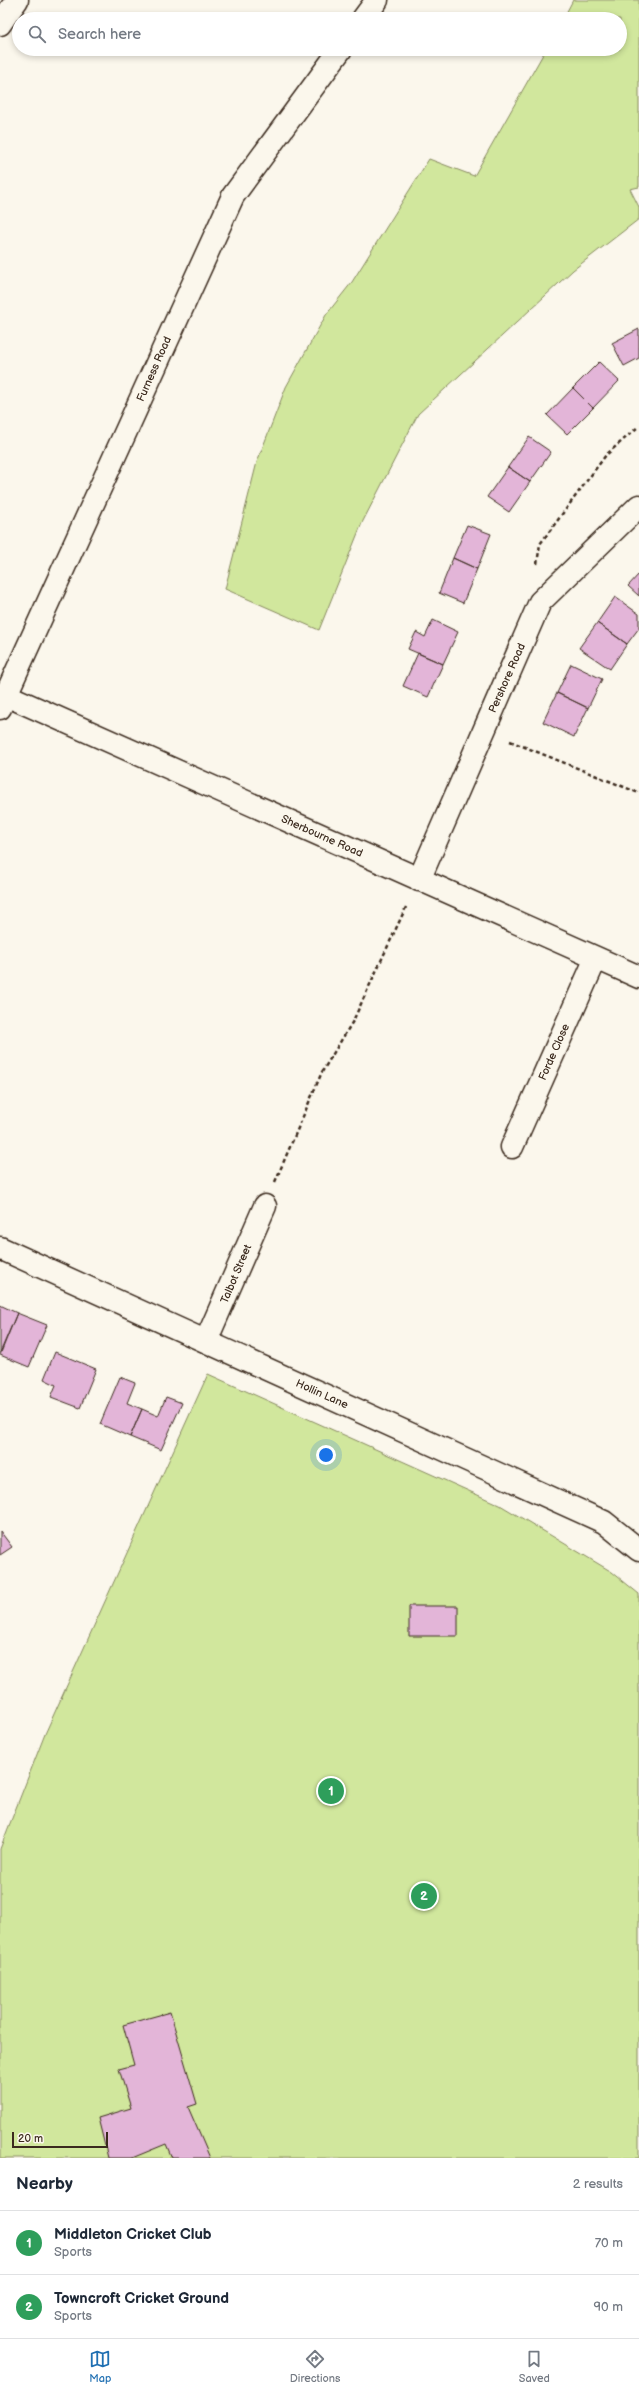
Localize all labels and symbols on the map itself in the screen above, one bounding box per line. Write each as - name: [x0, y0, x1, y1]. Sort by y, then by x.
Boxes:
- street label: Furness Road: [134, 335, 174, 403]
- street label: Pershore Road: [486, 641, 528, 715]
- street label: Sherbourne Road: [279, 812, 365, 860]
- street label: Forde Close: [536, 1021, 572, 1082]
- street label: Talbot Street: [218, 1242, 254, 1305]
- street label: Hollin Lane: [294, 1377, 351, 1411]
- your location: [316, 1445, 336, 1465]
- pin: 1: [318, 1776, 344, 1806]
- pin: 2: [411, 1881, 437, 1911]
- scale bar: [12, 2130, 108, 2149]

